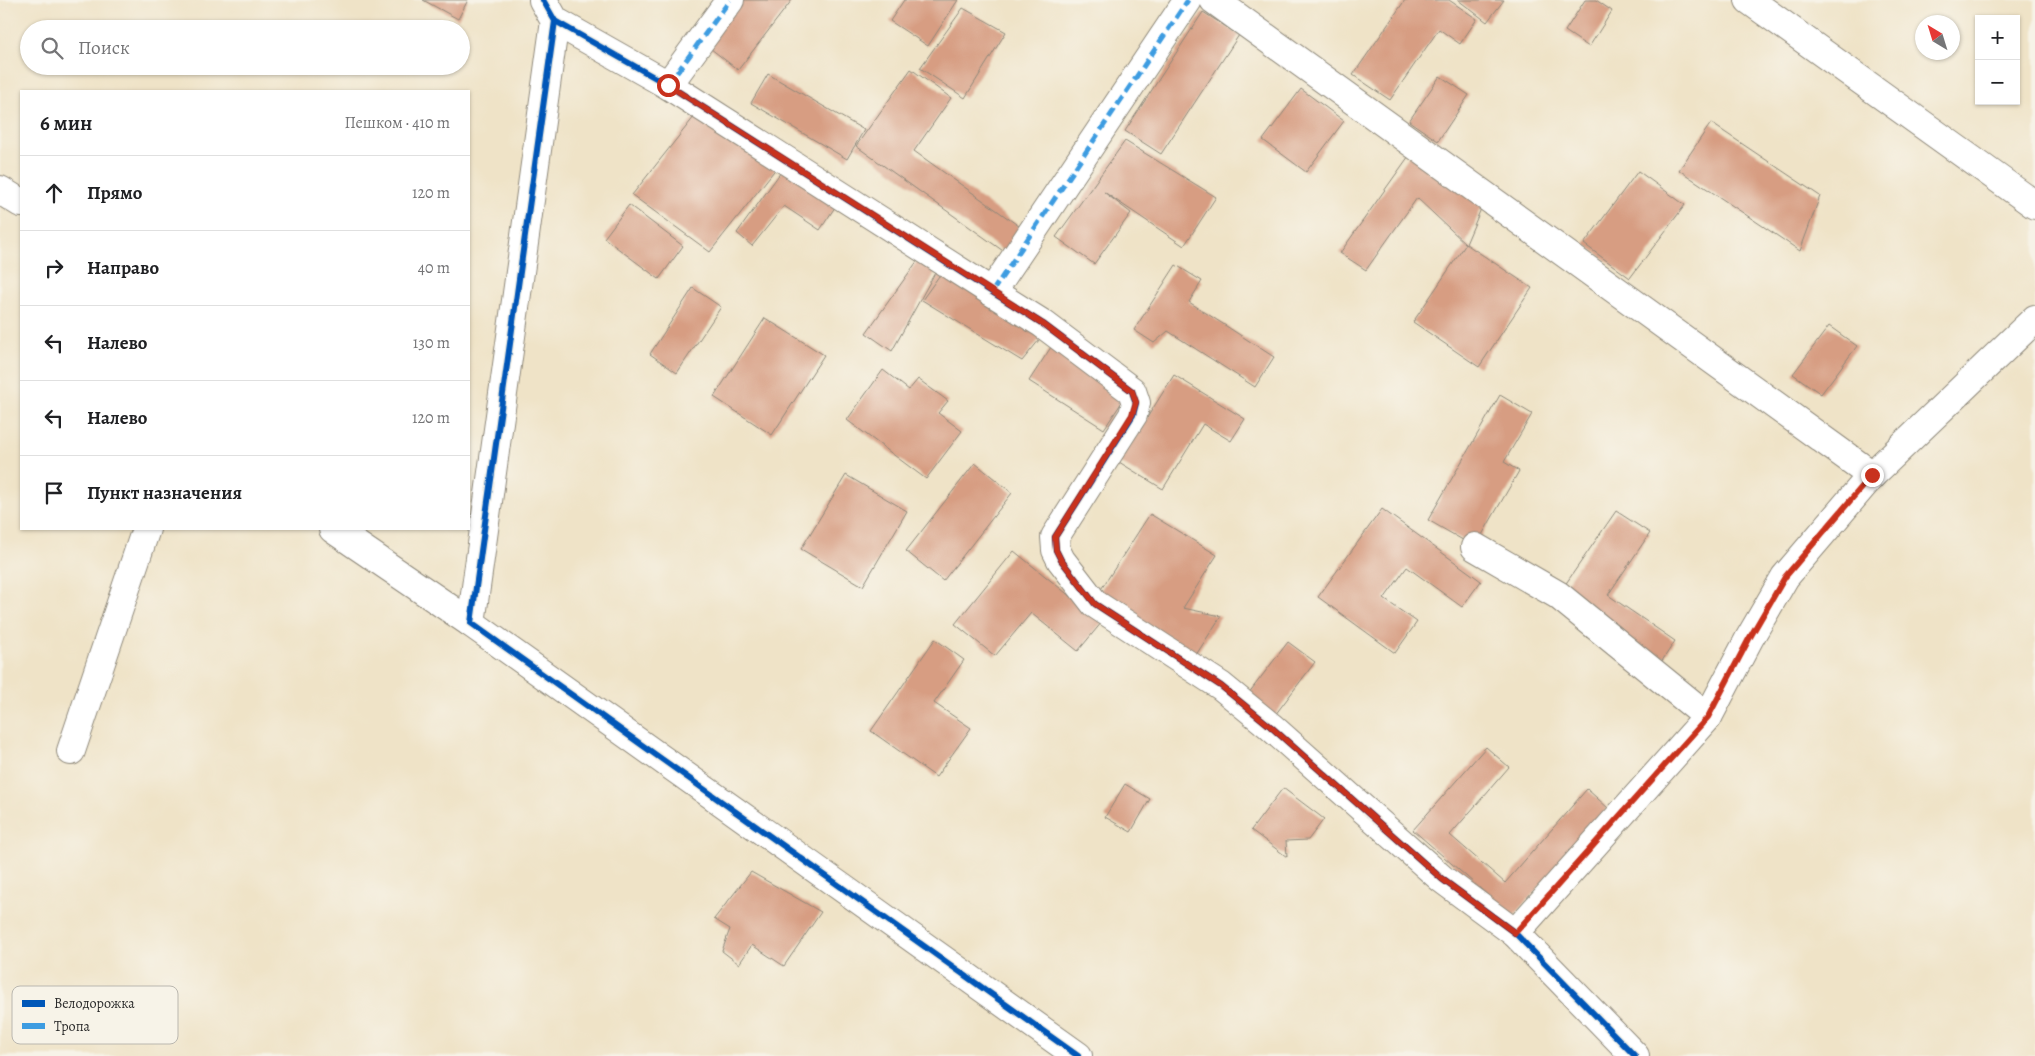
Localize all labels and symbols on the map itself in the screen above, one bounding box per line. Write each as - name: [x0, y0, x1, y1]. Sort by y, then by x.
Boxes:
- north arrow: [1915, 15, 1960, 60]
- route start: [657, 74, 680, 97]
- route end: [1861, 464, 1884, 487]
- legend: [12, 986, 178, 1044]
- text: Велодорожка: [54, 994, 135, 1013]
- text: Тропа: [54, 1017, 91, 1036]

